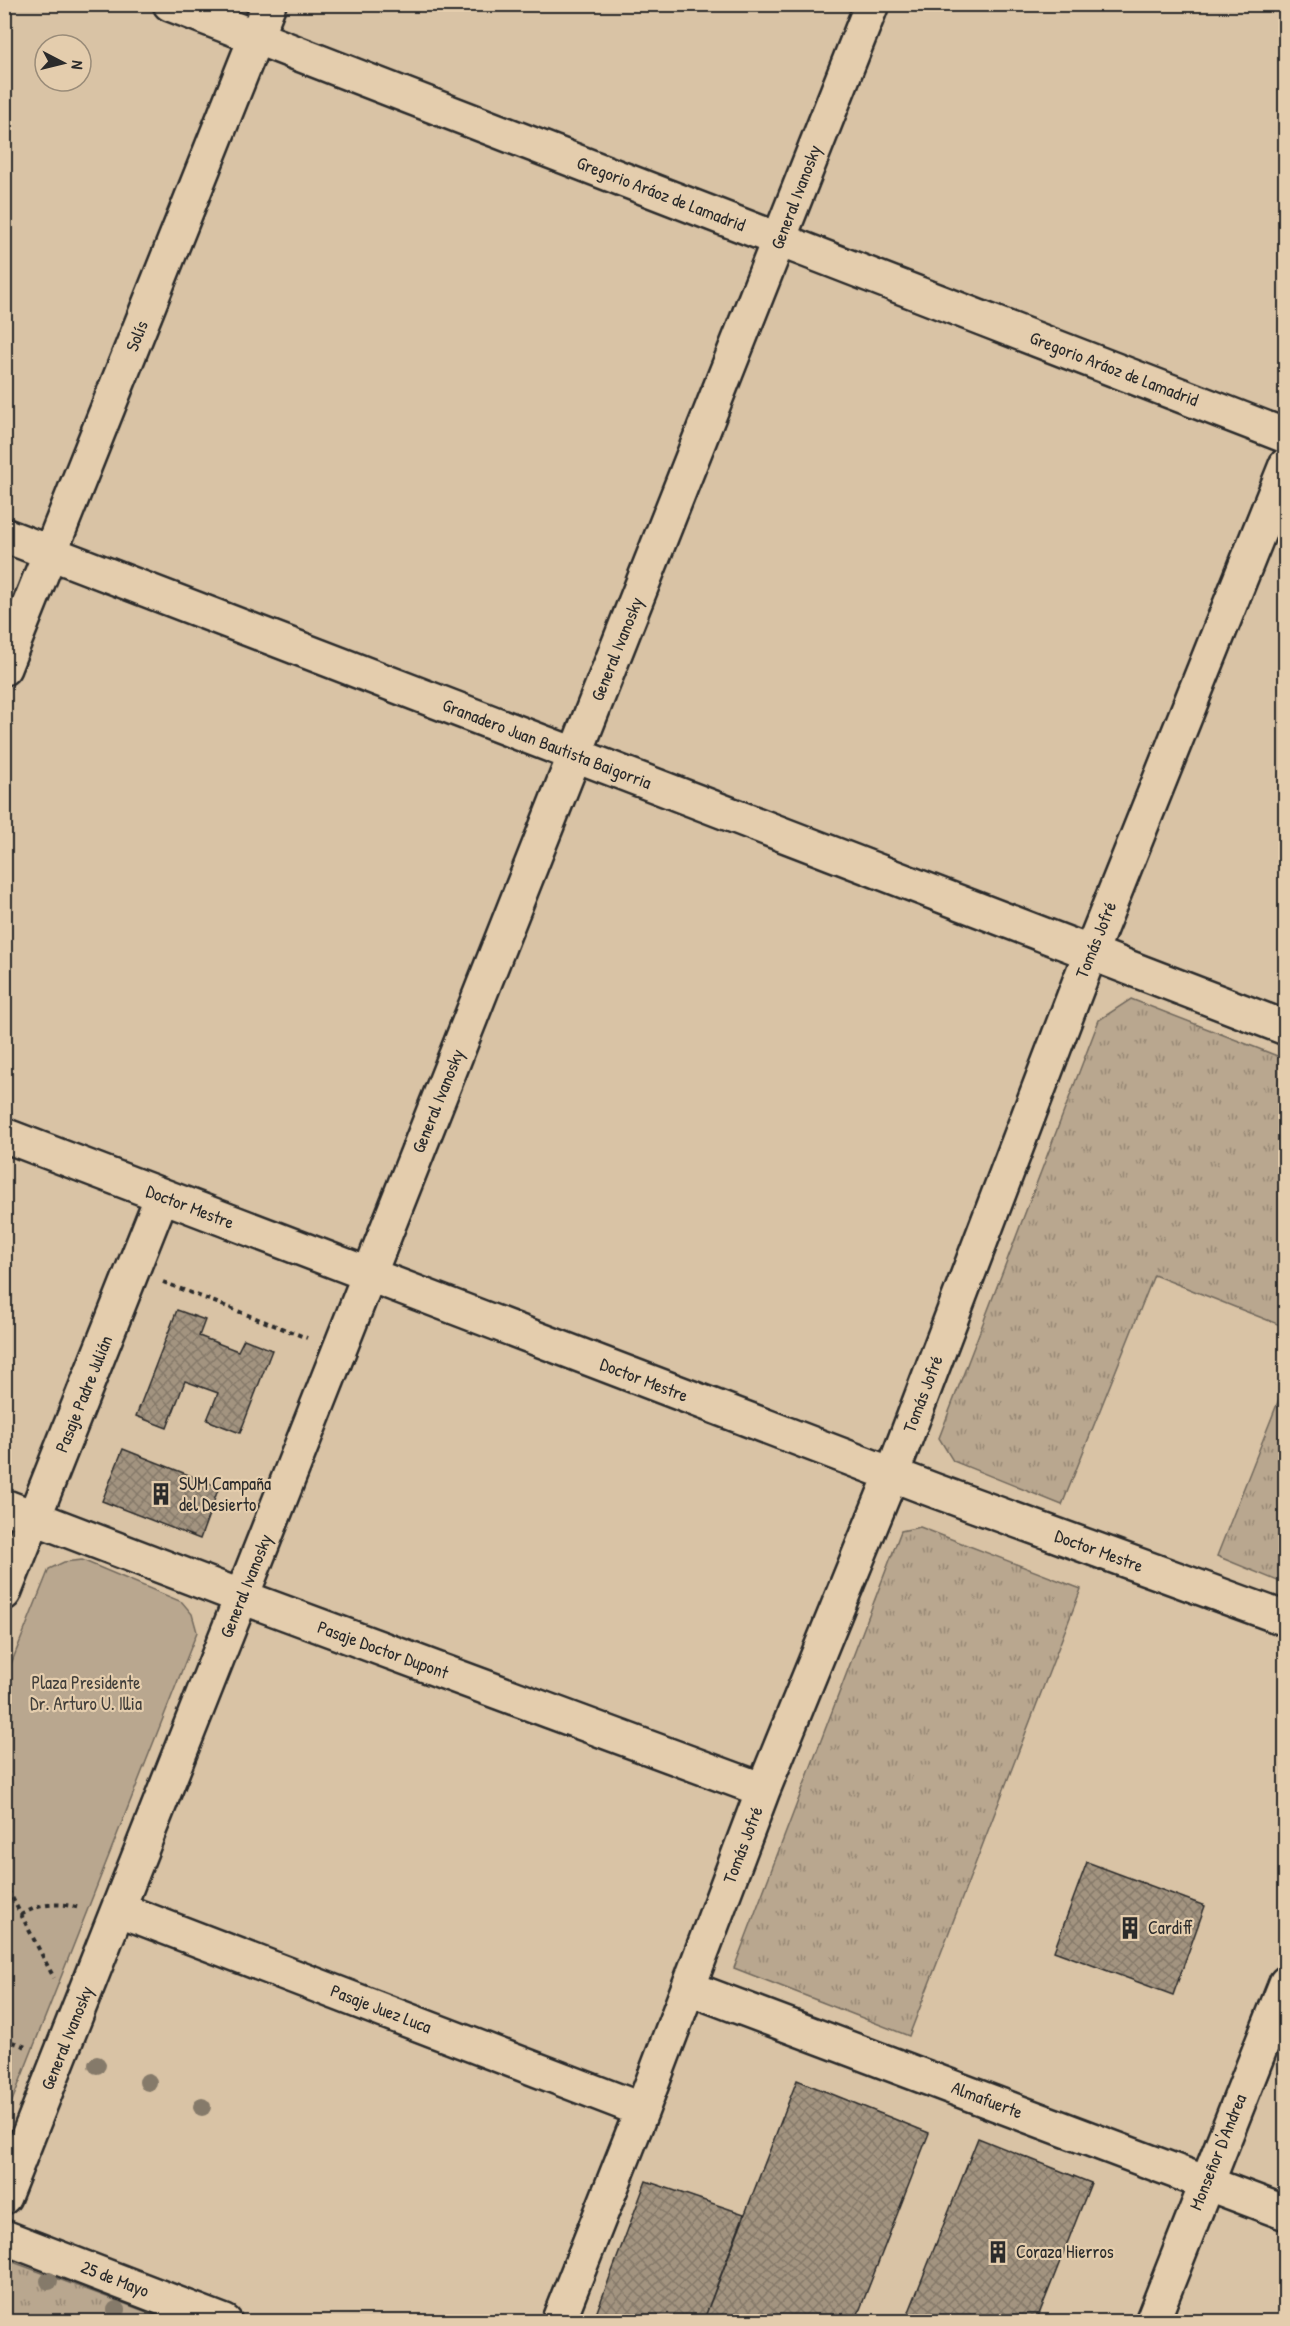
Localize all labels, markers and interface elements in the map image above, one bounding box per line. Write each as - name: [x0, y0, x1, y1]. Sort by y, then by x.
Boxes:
- north arrow: [33, 33, 93, 93]
- text: N: [66, 59, 89, 71]
- street label: General Ivanosky: [764, 141, 827, 253]
- street label: Gregorio Aráoz de Lamadrid: [573, 150, 749, 237]
- street label: Solís: [119, 317, 154, 355]
- street label: Gregorio Aráoz de Lamadrid: [1026, 325, 1202, 412]
- street label: General Ivanosky: [584, 593, 649, 704]
- street label: Granadero Juan Bautista Baigorria: [439, 692, 655, 795]
- street label: Tomás Jofré: [1069, 898, 1122, 982]
- street label: General Ivanosky: [405, 1045, 470, 1156]
- street label: Doctor Mestre: [143, 1178, 238, 1235]
- street label: Pasaje Padre Julián: [49, 1332, 118, 1456]
- street label: Doctor Mestre: [597, 1351, 692, 1408]
- street label: Tomás Jofré: [896, 1352, 949, 1436]
- place label: SUM Campaña del Desierto: [179, 1471, 271, 1517]
- building icon: SUM Campaña del Desierto: [148, 1481, 174, 1507]
- street label: Doctor Mestre: [1051, 1523, 1147, 1578]
- street label: General Ivanosky: [213, 1530, 278, 1641]
- street label: Pasaje Doctor Dupont: [314, 1614, 453, 1685]
- park label: Plaza Presidente Dr. Arturo U. Illia: [30, 1670, 142, 1716]
- street label: Tomás Jofré: [716, 1803, 769, 1887]
- building icon: Cardiff: [1117, 1915, 1143, 1941]
- place label: Cardiff: [1148, 1915, 1193, 1940]
- street label: Pasaje Juez Luca: [327, 1978, 435, 2039]
- street label: General Ivanosky: [34, 1982, 99, 2093]
- street label: Almafuerte: [948, 2075, 1026, 2124]
- street label: Monseñor D'Andrea: [1183, 2090, 1252, 2214]
- building icon: Coraza Hierros: [985, 2239, 1011, 2265]
- place label: Coraza Hierros: [1016, 2239, 1114, 2264]
- street label: 25 de Mayo: [77, 2254, 153, 2303]

